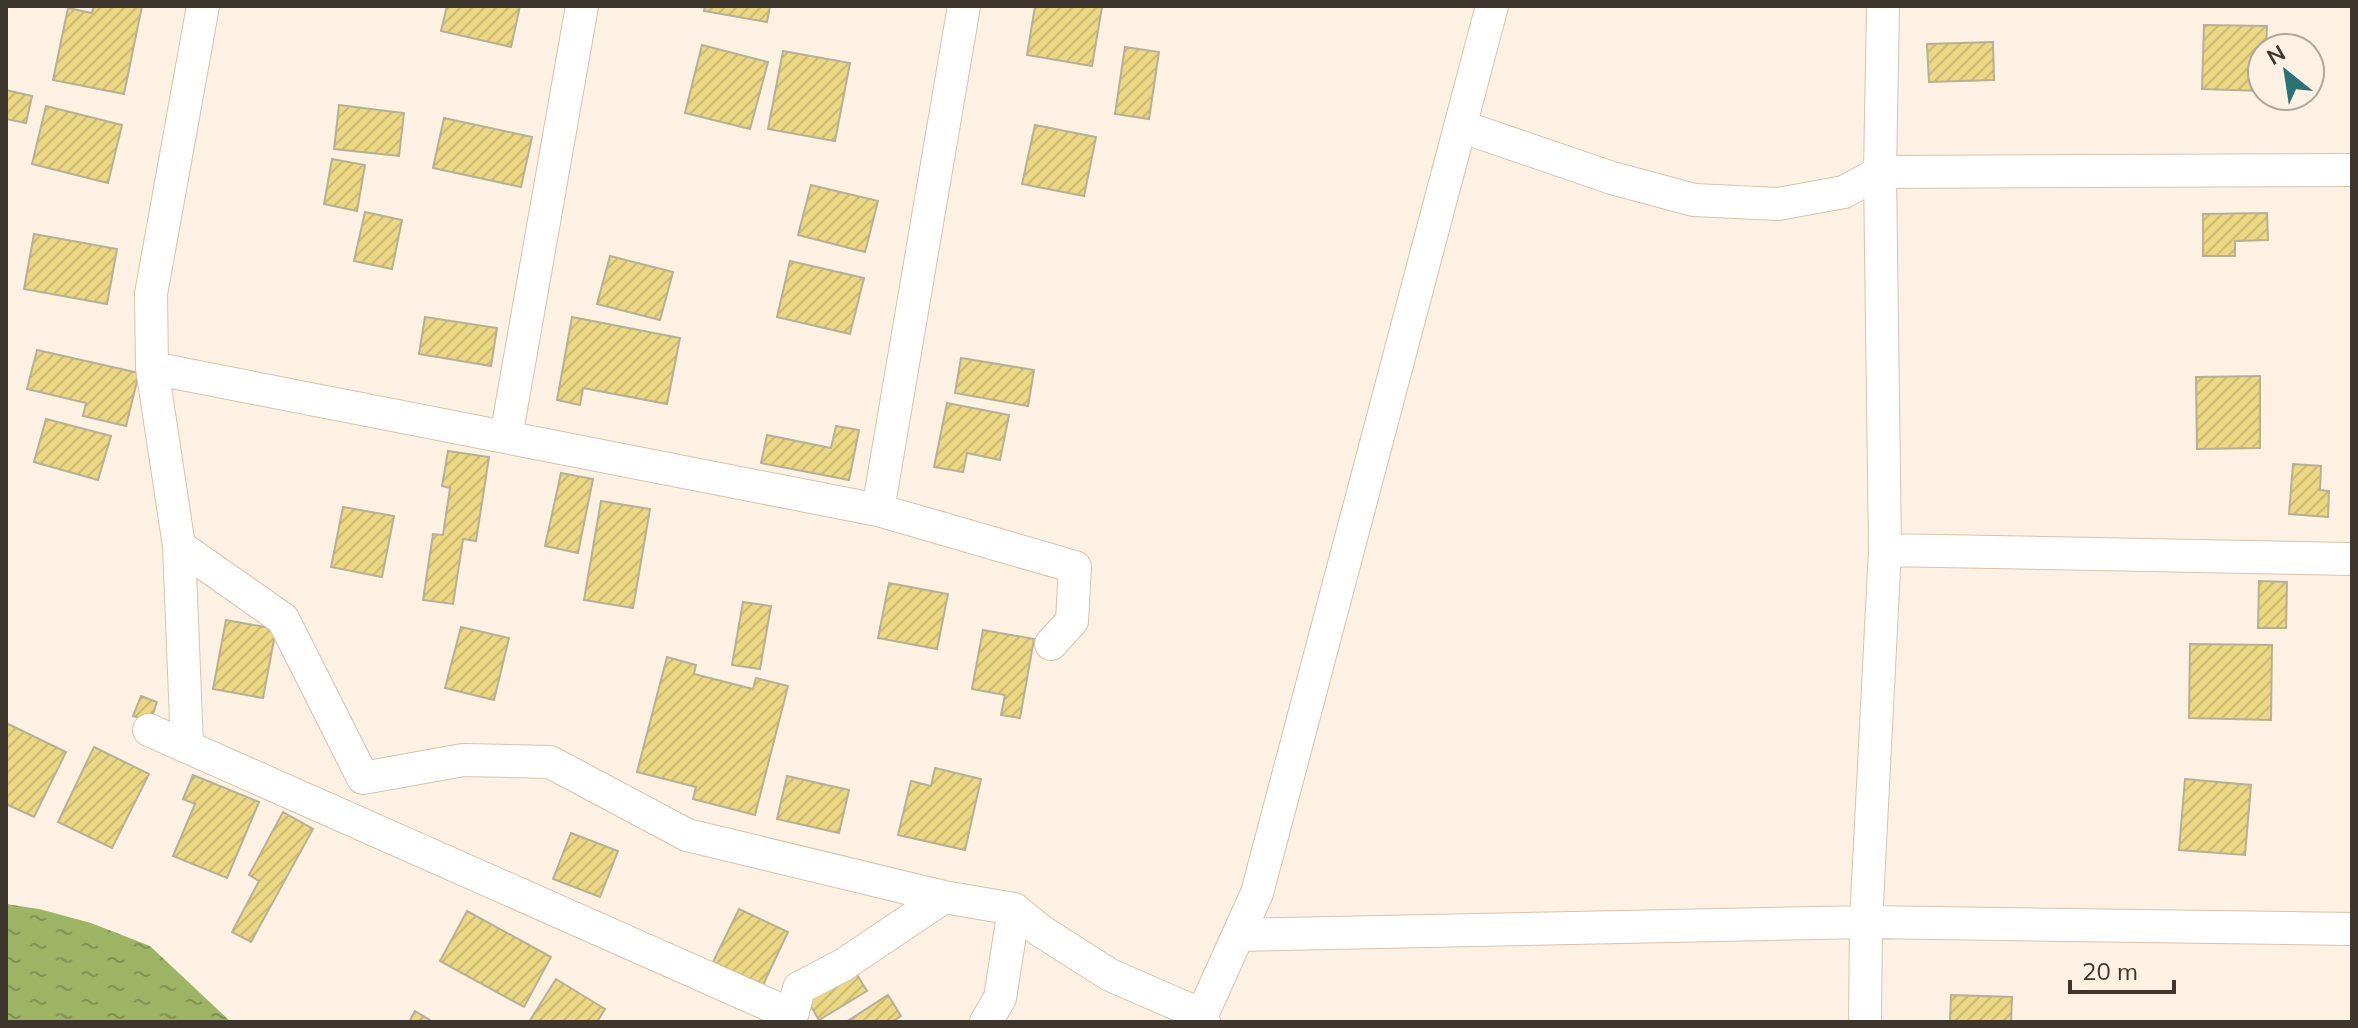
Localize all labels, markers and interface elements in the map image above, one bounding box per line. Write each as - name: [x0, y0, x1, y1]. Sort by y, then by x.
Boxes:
- north arrow: [2246, 32, 2326, 112]
- text: N: [2262, 38, 2290, 71]
- scale bar: [2070, 944, 2174, 994]
- text: 20 m: [2082, 956, 2138, 986]

